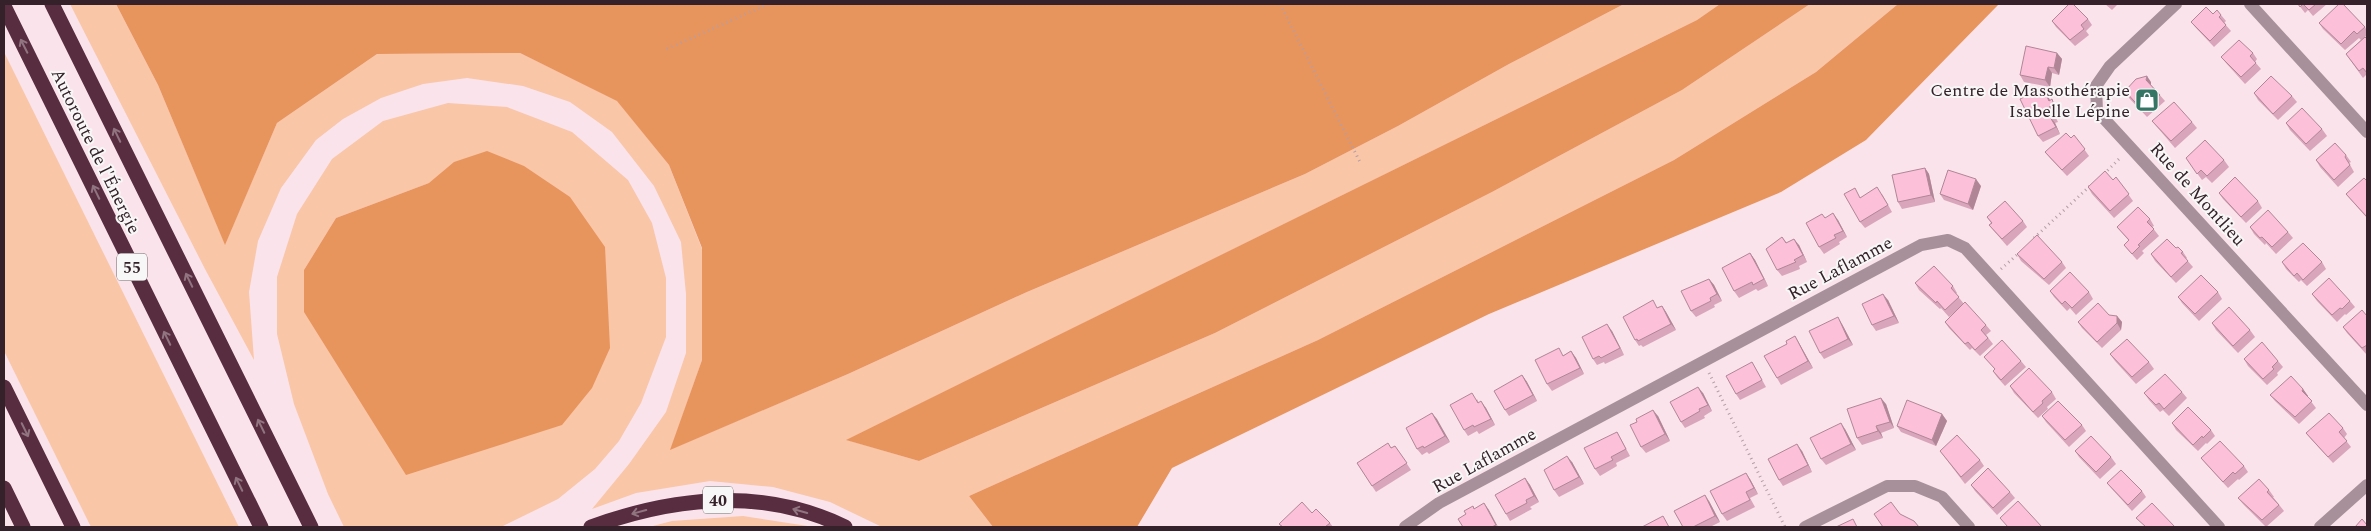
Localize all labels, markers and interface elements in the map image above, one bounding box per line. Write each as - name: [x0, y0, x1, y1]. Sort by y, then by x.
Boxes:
- one-way arrow: [19, 39, 28, 54]
- street label: Autoroute de l'Énergie: [44, 64, 147, 239]
- place label: Centre de Massothérapie Isabelle Lépine: [1930, 77, 2130, 125]
- shop icon: Centre de Massothérapie Isabelle Lépine: [2134, 87, 2160, 113]
- one-way arrow: [112, 127, 122, 142]
- street label: Rue de Montlieu: [2143, 136, 2252, 252]
- one-way arrow: [91, 185, 100, 200]
- street label: Rue Laflamme: [1783, 229, 1897, 307]
- road number: 55: [117, 253, 147, 280]
- one-way arrow: [184, 273, 193, 288]
- one-way arrow: [162, 331, 172, 346]
- one-way arrow: [255, 419, 265, 434]
- street label: Rue Laflamme: [1427, 421, 1541, 500]
- one-way arrow: [20, 423, 30, 438]
- one-way arrow: [234, 476, 244, 491]
- road number: 40: [703, 486, 733, 514]
- one-way arrow: [792, 505, 808, 515]
- one-way arrow: [632, 507, 648, 517]

